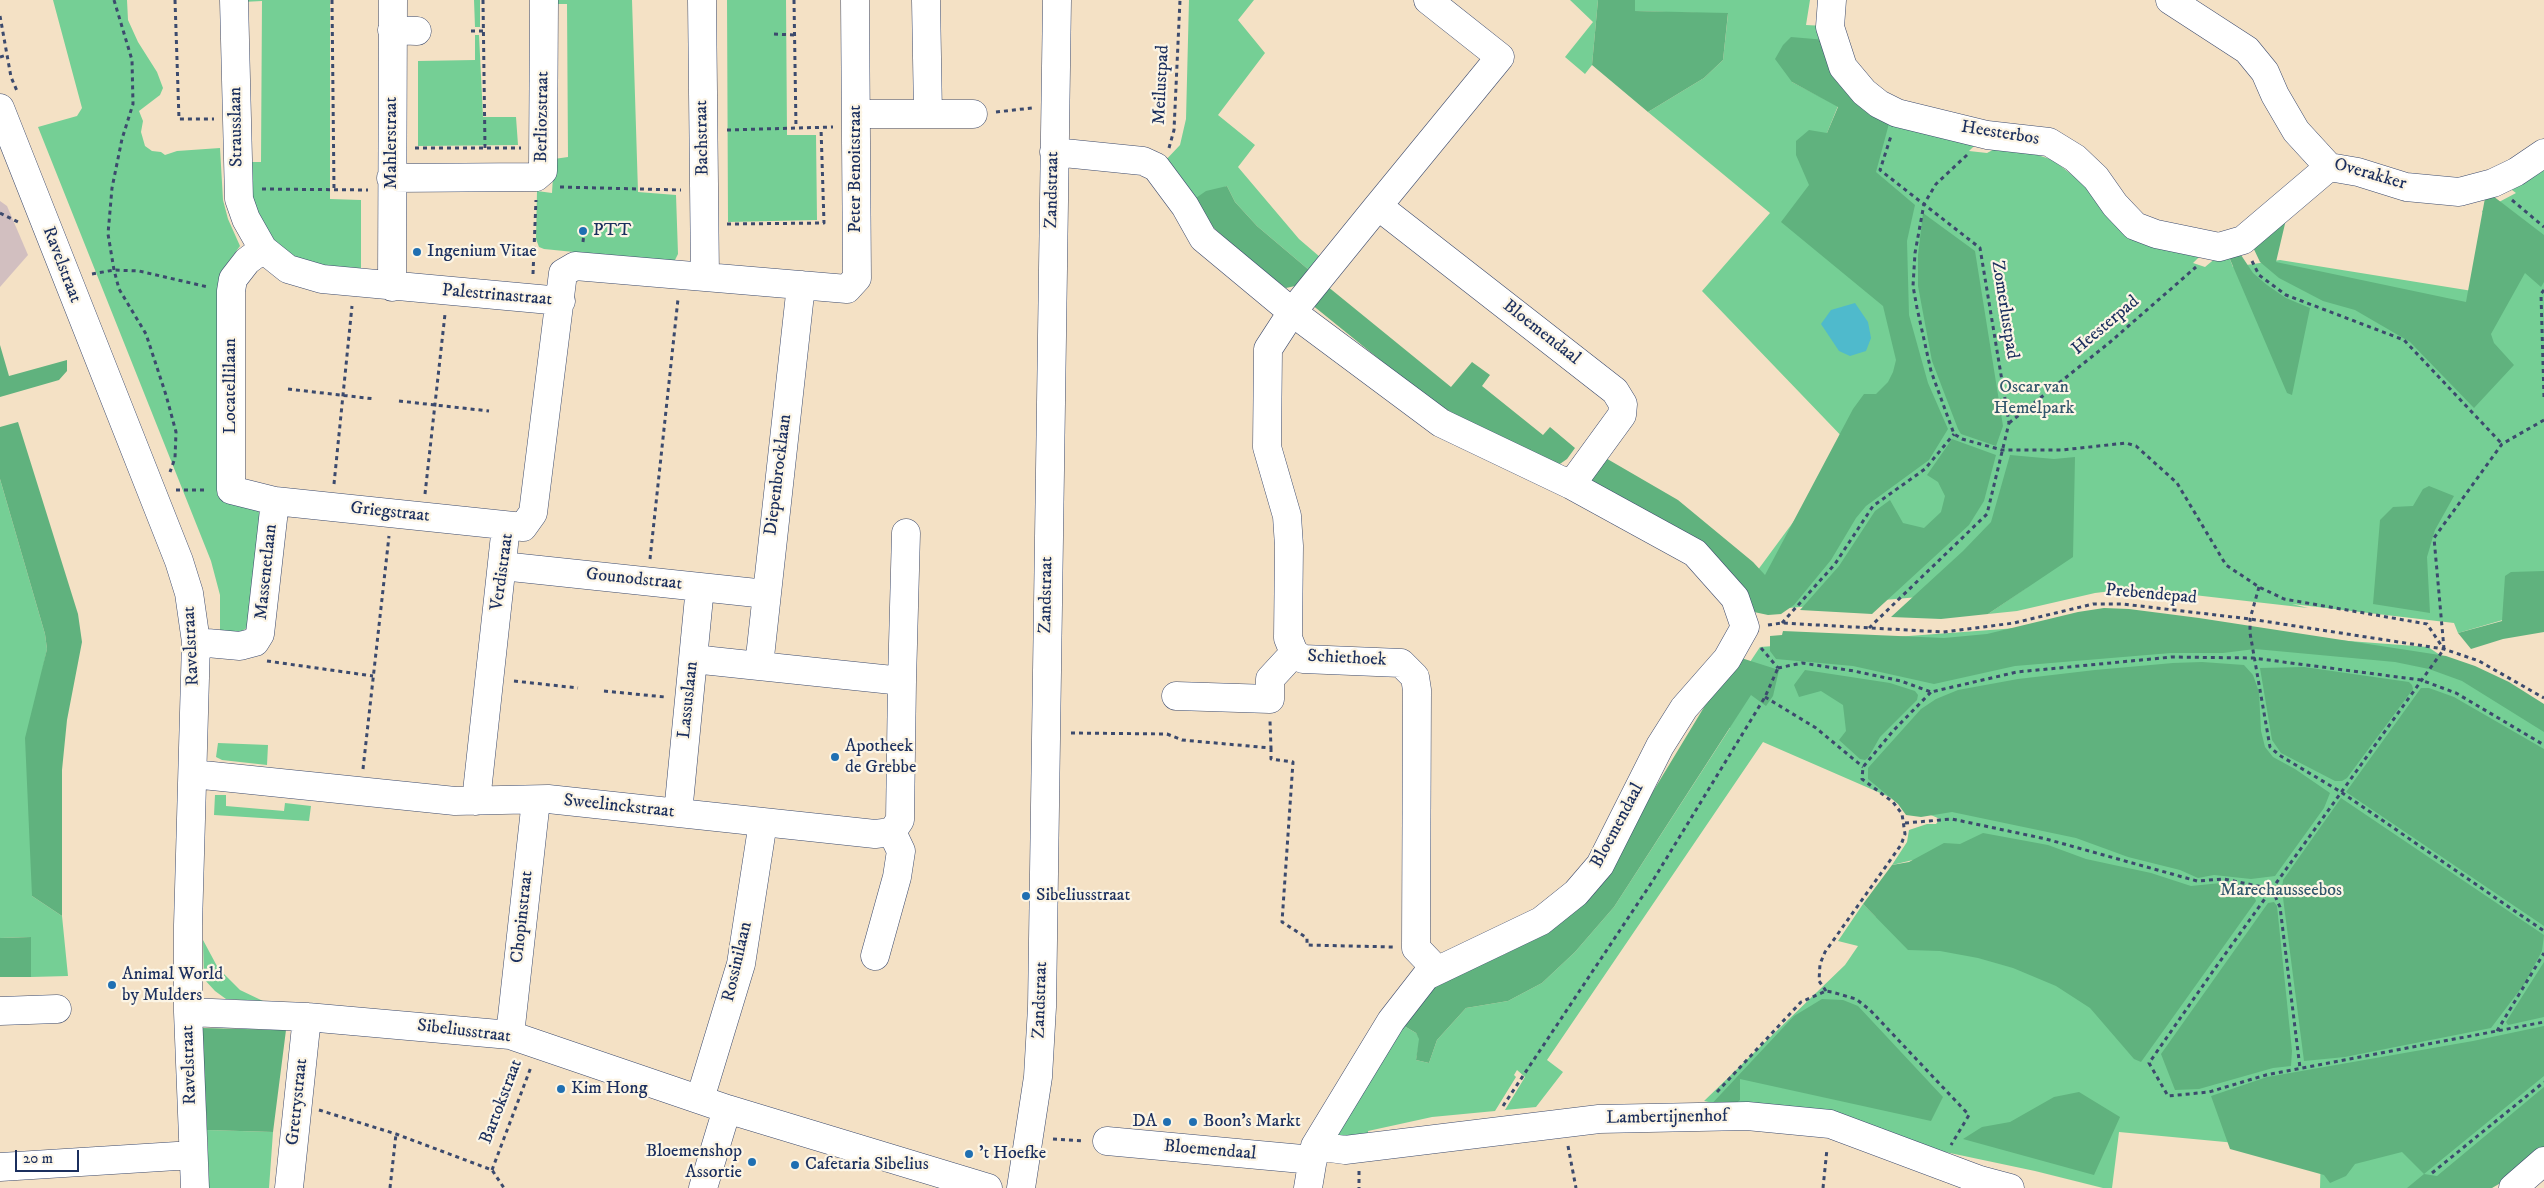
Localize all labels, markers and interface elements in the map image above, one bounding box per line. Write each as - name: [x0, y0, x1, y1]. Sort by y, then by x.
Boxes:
- street label: Meilustpad: [1149, 45, 1175, 125]
- street label: Berliozstraat: [531, 71, 555, 163]
- street label: Strausslaan: [226, 87, 248, 167]
- street label: Mahlerstraat: [381, 97, 403, 189]
- street label: Bachstraat: [692, 100, 714, 176]
- street label: Peter Benoitstraat: [845, 105, 867, 233]
- street label: Heesterbos: [1959, 117, 2041, 151]
- street label: Zandstraat: [1042, 151, 1064, 229]
- street label: Overakker: [2331, 154, 2409, 196]
- place label: PTT: [593, 220, 631, 242]
- street label: Ravelstraat: [37, 224, 85, 306]
- marker: PTT: [577, 225, 589, 237]
- place label: Ingenium Vitae: [427, 241, 537, 263]
- marker: Ingenium Vitae: [411, 246, 423, 258]
- street label: Zomerlustpad: [1986, 259, 2022, 361]
- street label: Palestrinastraat: [441, 280, 553, 312]
- street label: Heesterpad: [2068, 292, 2144, 360]
- street label: Bloemendaal: [1498, 296, 1584, 370]
- street label: Locatellilaan: [220, 338, 242, 434]
- park label: Oscar van Hemelpark: [1994, 377, 2074, 419]
- street label: Diepenbrocklaan: [761, 413, 797, 537]
- street label: Griegstraat: [349, 498, 431, 528]
- street label: Massenetlaan: [251, 523, 283, 621]
- street label: Verdistraat: [487, 532, 519, 612]
- street label: Zandstraat: [1036, 556, 1058, 634]
- street label: Gounodstraat: [585, 564, 683, 596]
- street label: Prebendepad: [2104, 580, 2198, 610]
- street label: Ravelstraat: [179, 606, 205, 686]
- street label: Schiethoek: [1307, 646, 1387, 672]
- street label: Lassuslaan: [674, 660, 704, 740]
- place label: Apotheek de Grebbe: [845, 736, 916, 779]
- marker: Apotheek de Grebbe: [829, 751, 841, 763]
- street label: Bloemendaal: [1587, 780, 1649, 872]
- street label: Sweelinckstraat: [563, 790, 675, 824]
- street label: Chopinstraat: [507, 870, 539, 964]
- park label: Marechausseebos: [2220, 880, 2342, 902]
- place label: Sibeliusstraat: [1036, 885, 1130, 907]
- marker: Sibeliusstraat: [1020, 890, 1032, 902]
- street label: Rossinilaan: [718, 920, 758, 1004]
- street label: Zandstraat: [1029, 961, 1053, 1039]
- place label: Animal World by Mulders: [122, 964, 223, 1006]
- marker: Animal World by Mulders: [106, 979, 118, 991]
- street label: Sibeliusstraat: [416, 1016, 512, 1048]
- street label: Ravelstraat: [178, 1025, 202, 1105]
- street label: Gretrystraat: [283, 1057, 313, 1147]
- street label: Bartokstraat: [476, 1057, 528, 1147]
- place label: Kim Hong: [571, 1078, 647, 1100]
- marker: Kim Hong: [555, 1083, 567, 1095]
- street label: Lambertijnenhof: [1606, 1106, 1728, 1130]
- place label: DA: [1132, 1111, 1157, 1133]
- place label: Boon's Markt: [1203, 1111, 1301, 1133]
- marker: DA: [1161, 1116, 1173, 1128]
- marker: Boon's Markt: [1187, 1116, 1199, 1128]
- street label: Bloemendaal: [1163, 1136, 1257, 1166]
- scale bar: [18, 1140, 81, 1172]
- place label: Bloemenshop Assortie: [646, 1141, 742, 1184]
- place label: 't Hoefke: [979, 1143, 1046, 1165]
- marker: 't Hoefke: [963, 1148, 975, 1160]
- text: 20 m: [23, 1149, 53, 1168]
- place label: Cafetaria Sibelius: [805, 1154, 929, 1176]
- marker: Bloemenshop Assortie: [746, 1156, 758, 1168]
- marker: Cafetaria Sibelius: [789, 1159, 801, 1171]

